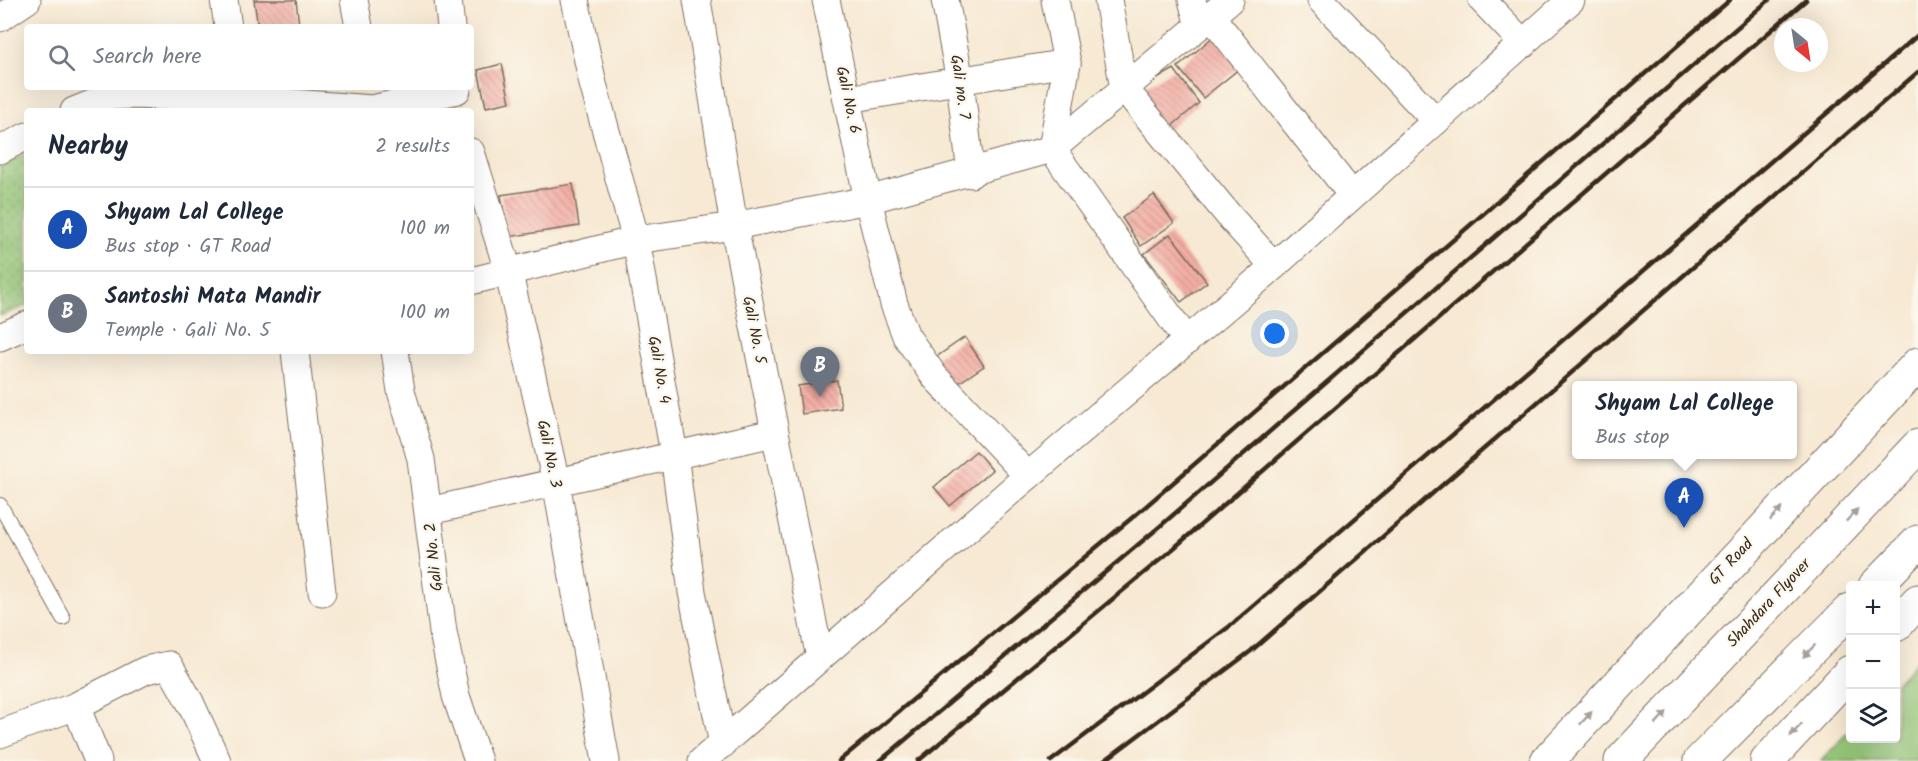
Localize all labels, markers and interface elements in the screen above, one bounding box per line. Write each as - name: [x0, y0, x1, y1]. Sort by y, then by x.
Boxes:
- north arrow: [1774, 18, 1828, 72]
- search box: [24, 24, 474, 90]
- text: Search here: [93, 40, 201, 75]
- icon: search: [45, 41, 78, 74]
- street label: Gali no. 7: [943, 53, 977, 121]
- street label: Gali No. 6: [829, 64, 867, 136]
- text: Nearby: [48, 126, 128, 168]
- text: 2 results: [375, 131, 450, 163]
- text: Shyam Lal College: [105, 196, 284, 231]
- text: A: [61, 213, 74, 245]
- text: 100 m: [400, 213, 450, 245]
- text: Bus stop · GT Road: [105, 231, 271, 263]
- text: Santoshi Mata Mandir: [105, 280, 320, 315]
- street label: Gali No. 5: [735, 294, 773, 367]
- text: B: [61, 297, 74, 329]
- text: 100 m: [400, 297, 450, 329]
- text: Temple · Gali No. 5: [105, 315, 270, 347]
- your location: [1260, 319, 1289, 348]
- street label: Gali No. 4: [641, 334, 677, 406]
- pin: B: [800, 348, 840, 397]
- popup: [1572, 381, 1797, 459]
- text: Shyam Lal College: [1595, 387, 1774, 422]
- street label: Gali No. 3: [530, 418, 568, 490]
- text: Bus stop: [1595, 422, 1669, 454]
- pin: A: [1664, 478, 1704, 528]
- one-way arrow: [1769, 506, 1783, 521]
- one-way arrow: [1845, 508, 1858, 523]
- street label: Gali No. 2: [418, 521, 450, 593]
- street label: GT Road: [1702, 532, 1760, 591]
- street label: Shahdara Flyover: [1721, 551, 1818, 653]
- map controls: [1846, 581, 1900, 743]
- button: +: [1846, 581, 1900, 635]
- button: −: [1846, 635, 1900, 689]
- one-way arrow: [1803, 644, 1817, 658]
- button: layers: [1846, 689, 1900, 743]
- one-way arrow: [1579, 711, 1592, 726]
- one-way arrow: [1654, 712, 1668, 726]
- one-way arrow: [1790, 722, 1803, 737]

